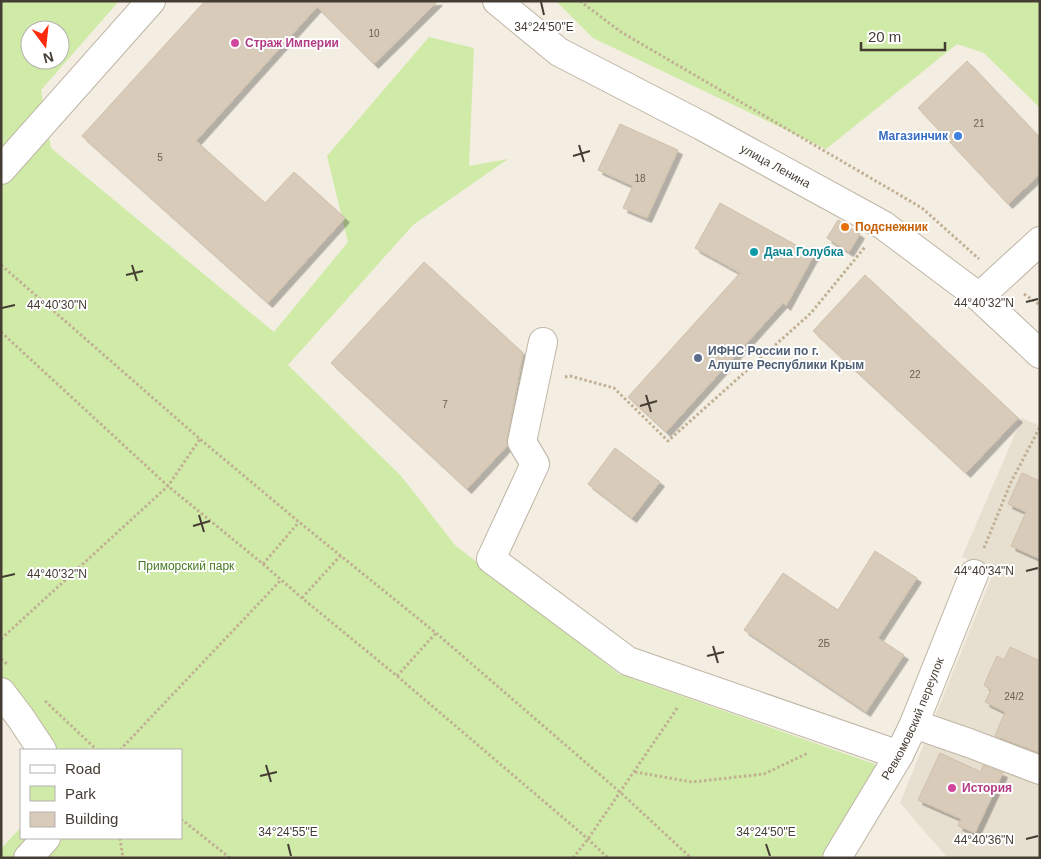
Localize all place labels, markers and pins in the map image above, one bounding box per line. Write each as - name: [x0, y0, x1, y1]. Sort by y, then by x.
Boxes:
- place label: Страж Империи: [245, 36, 339, 50]
- marker: Страж Империи: [229, 37, 241, 49]
- place label: Магазинчик: [878, 129, 949, 143]
- marker: Магазинчик: [952, 130, 964, 142]
- place label: Подснежник: [855, 220, 929, 234]
- marker: Подснежник: [839, 221, 851, 233]
- place label: Дача Голубка: [764, 245, 844, 259]
- marker: Дача Голубка: [748, 246, 760, 258]
- place label: ИФНС России по г. Алуште Республики Крым: [708, 344, 864, 372]
- marker: ИФНС России по г. Алуште Республики Крым: [692, 352, 704, 364]
- place label: История: [962, 781, 1012, 795]
- marker: История: [946, 782, 958, 794]

